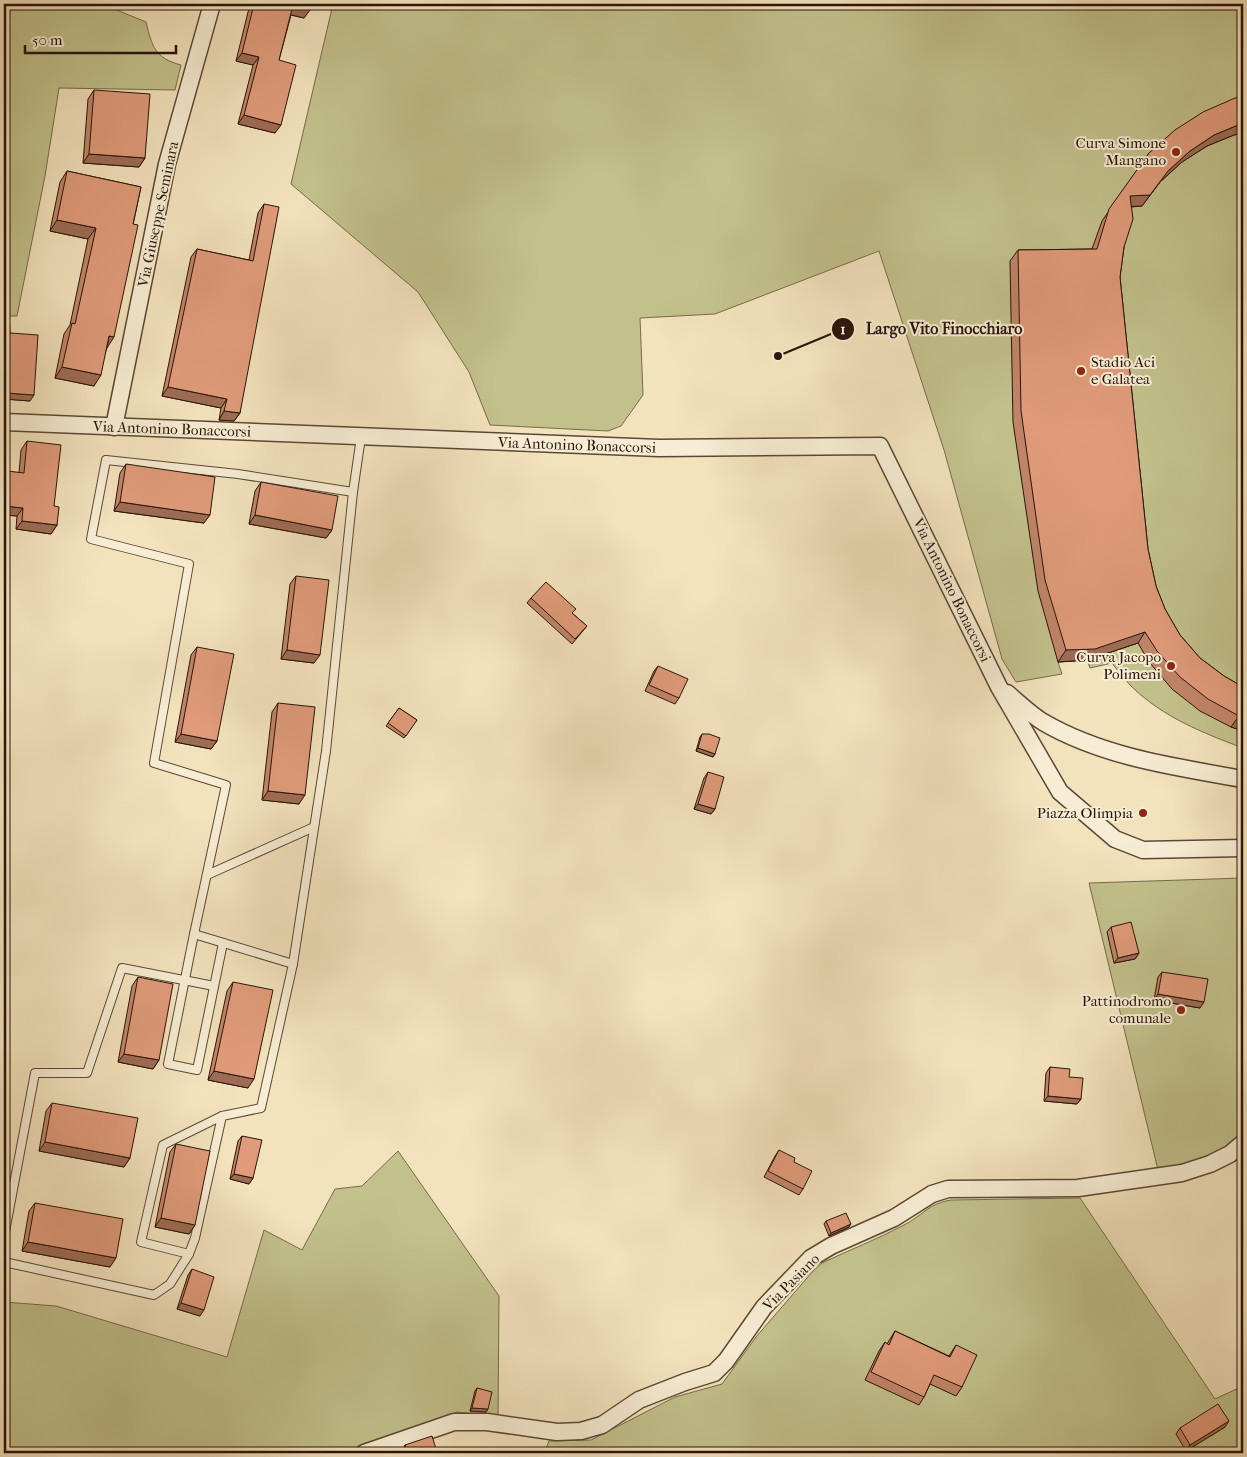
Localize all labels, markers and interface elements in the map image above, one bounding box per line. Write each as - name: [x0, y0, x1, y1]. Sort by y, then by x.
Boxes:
- scale bar: [25, 22, 176, 54]
- text: 50 m: [32, 31, 63, 49]
- place label: Curva Simone Mangano: [1075, 134, 1167, 169]
- street label: Via Giuseppe Seminara: [134, 138, 182, 290]
- marker: Curva Simone Mangano: [1170, 146, 1182, 158]
- callout: Largo Vito Finocchiaro: [831, 313, 1032, 344]
- text: Largo Vito Finocchiaro: [866, 319, 1022, 339]
- text: 1: [840, 320, 846, 338]
- place label: Stadio Aci e Galatea: [1091, 353, 1156, 388]
- marker: Stadio Aci e Galatea: [1075, 365, 1087, 377]
- street label: Via Antonino Bonaccorsi: [92, 417, 252, 441]
- street label: Via Antonino Bonaccorsi: [497, 433, 657, 457]
- street label: Via Antonino Bonaccorsi: [909, 514, 995, 665]
- place label: Curva Jacopo Polimeni: [1076, 648, 1162, 683]
- marker: Curva Jacopo Polimeni: [1165, 660, 1177, 672]
- place label: Piazza Olimpia: [1037, 804, 1134, 822]
- marker: Piazza Olimpia: [1137, 807, 1149, 819]
- place label: Pattinodromo comunale: [1082, 992, 1172, 1027]
- marker: Pattinodromo comunale: [1175, 1004, 1187, 1016]
- street label: Via Pasiano: [758, 1249, 824, 1315]

